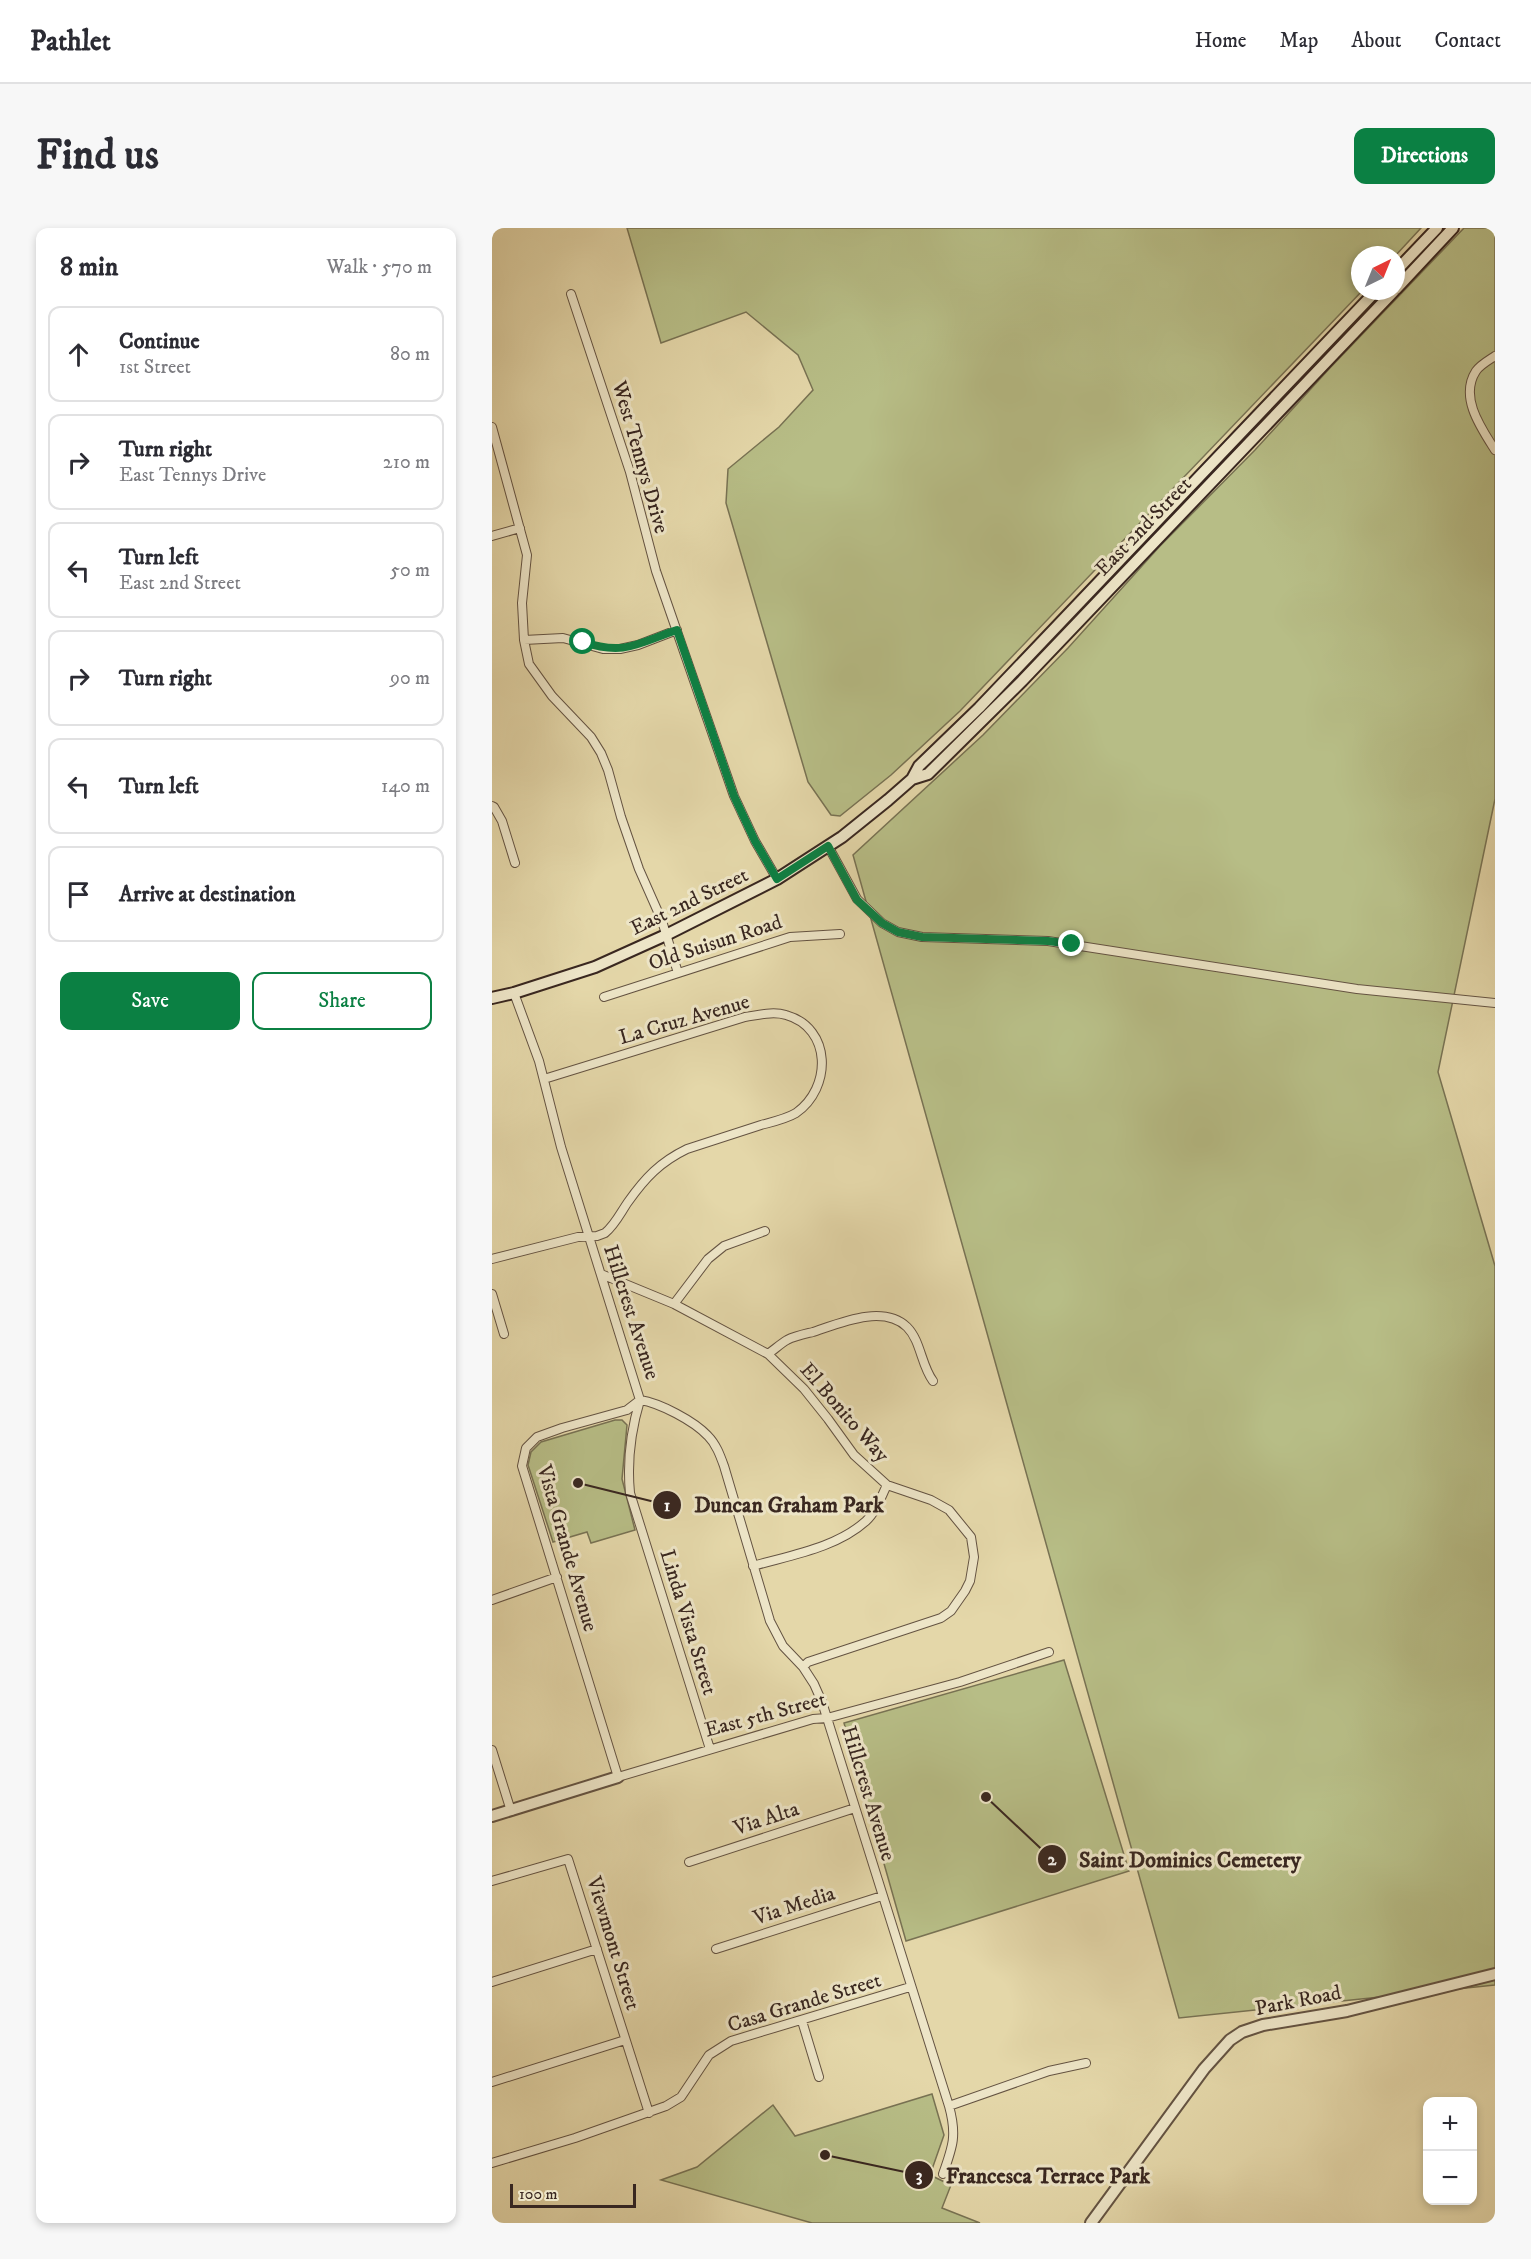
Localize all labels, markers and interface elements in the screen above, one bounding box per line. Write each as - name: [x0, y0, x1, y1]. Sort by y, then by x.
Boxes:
- text: Pathlet: [30, 24, 111, 59]
- text: Home: [1195, 28, 1247, 54]
- text: Map: [1280, 28, 1318, 54]
- text: About: [1351, 28, 1402, 54]
- text: Contact: [1435, 28, 1501, 54]
- button: Directions: [1354, 128, 1495, 184]
- text: Find us: [36, 130, 159, 182]
- north arrow: [1351, 246, 1405, 300]
- text: 8 min: [60, 251, 118, 284]
- text: Walk · 570 m: [327, 255, 432, 280]
- text: Continue: [119, 328, 200, 355]
- icon: ahead: [62, 338, 95, 371]
- text: 80 m: [390, 342, 430, 367]
- text: 1st Street: [119, 355, 191, 380]
- street label: West Tennys Drive: [606, 377, 674, 537]
- text: Turn right: [119, 436, 212, 463]
- icon: right: [62, 446, 95, 479]
- text: 210 m: [383, 450, 430, 475]
- text: East Tennys Drive: [119, 463, 266, 488]
- street label: East 2nd Street: [1090, 471, 1198, 582]
- text: Turn left: [119, 544, 199, 571]
- icon: left: [62, 554, 95, 587]
- text: 50 m: [390, 558, 430, 583]
- text: East 2nd Street: [119, 571, 241, 596]
- route start: [569, 628, 595, 654]
- icon: right: [62, 662, 95, 695]
- text: Turn right: [119, 665, 212, 692]
- text: 90 m: [390, 666, 430, 691]
- icon: left: [62, 770, 95, 803]
- text: Turn left: [119, 773, 199, 800]
- text: 140 m: [381, 774, 430, 799]
- street label: East 2nd Street: [626, 862, 753, 942]
- icon: arrive: [62, 878, 95, 911]
- text: Arrive at destination: [119, 881, 296, 908]
- street label: Old Suisun Road: [645, 909, 786, 977]
- route end: [1058, 930, 1084, 956]
- button: Save: [60, 972, 240, 1030]
- button: Share: [252, 972, 432, 1030]
- street label: La Cruz Avenue: [616, 989, 753, 1051]
- street label: Hillcrest Avenue: [597, 1242, 665, 1383]
- street label: El Bonito Way: [794, 1357, 895, 1469]
- street label: Vista Grande Avenue: [531, 1461, 603, 1635]
- callout: Duncan Graham Park: [652, 1485, 896, 1525]
- text: Duncan Graham Park: [694, 1492, 885, 1519]
- text: 1: [664, 1495, 671, 1517]
- street label: Linda Vista Street: [654, 1546, 723, 1698]
- street label: East 5th Street: [702, 1686, 829, 1744]
- street label: Hillcrest Avenue: [835, 1723, 901, 1864]
- street label: Via Alta: [729, 1796, 802, 1842]
- callout: Saint Dominics Cemetery: [1037, 1839, 1313, 1879]
- text: Saint Dominics Cemetery: [1079, 1847, 1301, 1874]
- text: 2: [1048, 1849, 1058, 1871]
- street label: Viewmont Street: [580, 1872, 646, 2013]
- street label: Via Media: [749, 1881, 839, 1932]
- street label: Casa Grande Street: [724, 1967, 884, 2039]
- street label: Park Road: [1253, 1980, 1344, 2022]
- map controls: [1423, 2097, 1477, 2205]
- button: +: [1423, 2097, 1477, 2151]
- button: −: [1423, 2151, 1477, 2205]
- callout: Francesca Terrace Park: [904, 2155, 1162, 2195]
- text: Francesca Terrace Park: [946, 2163, 1151, 2190]
- text: 3: [916, 2165, 923, 2187]
- scale bar: [510, 2181, 636, 2208]
- text: 100 m: [519, 2184, 558, 2204]

